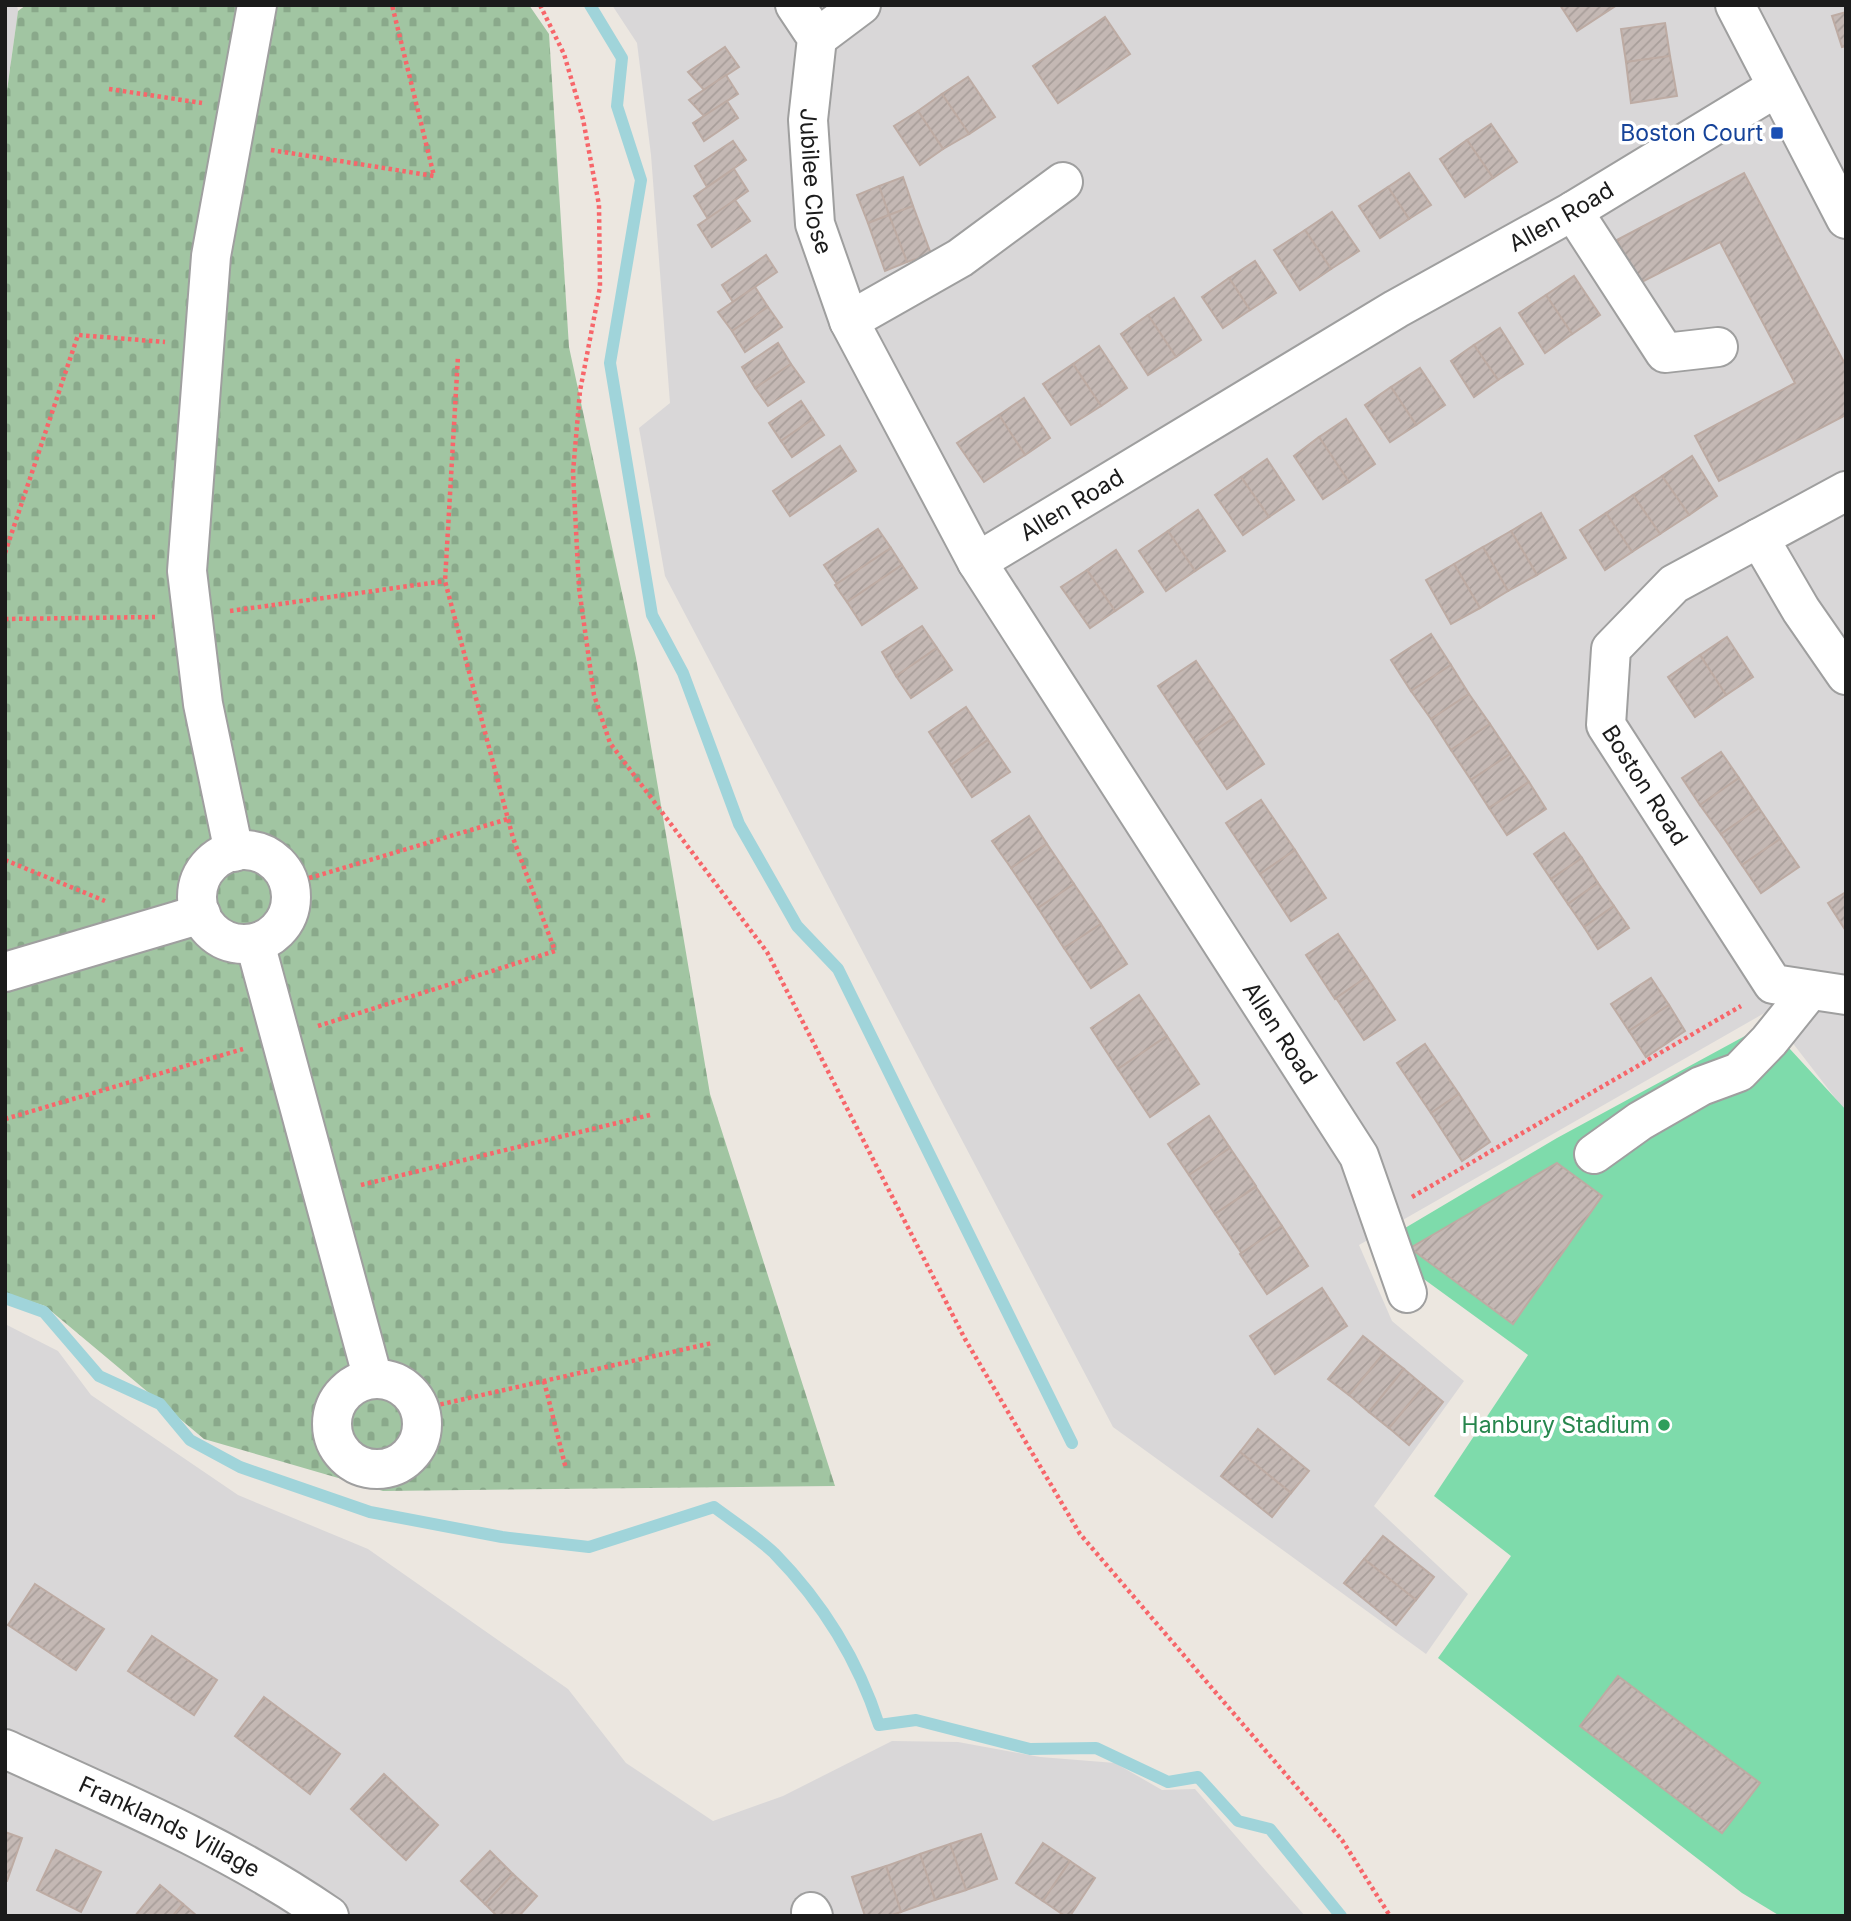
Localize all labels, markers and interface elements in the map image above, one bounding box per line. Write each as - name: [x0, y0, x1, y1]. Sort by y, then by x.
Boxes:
- street label: Jubilee Close: [794, 107, 839, 258]
- place label: Boston Court: [1620, 119, 1763, 147]
- marker: Boston Court: [1769, 125, 1785, 141]
- street label: Allen Road: [1504, 176, 1619, 258]
- street label: Allen Road: [1015, 463, 1129, 547]
- street label: Boston Road: [1596, 720, 1694, 851]
- street label: Allen Road: [1237, 977, 1323, 1089]
- place label: Hanbury Stadium: [1462, 1411, 1650, 1439]
- marker: Hanbury Stadium: [1656, 1417, 1672, 1433]
- street label: Franklands Village: [75, 1770, 265, 1884]

